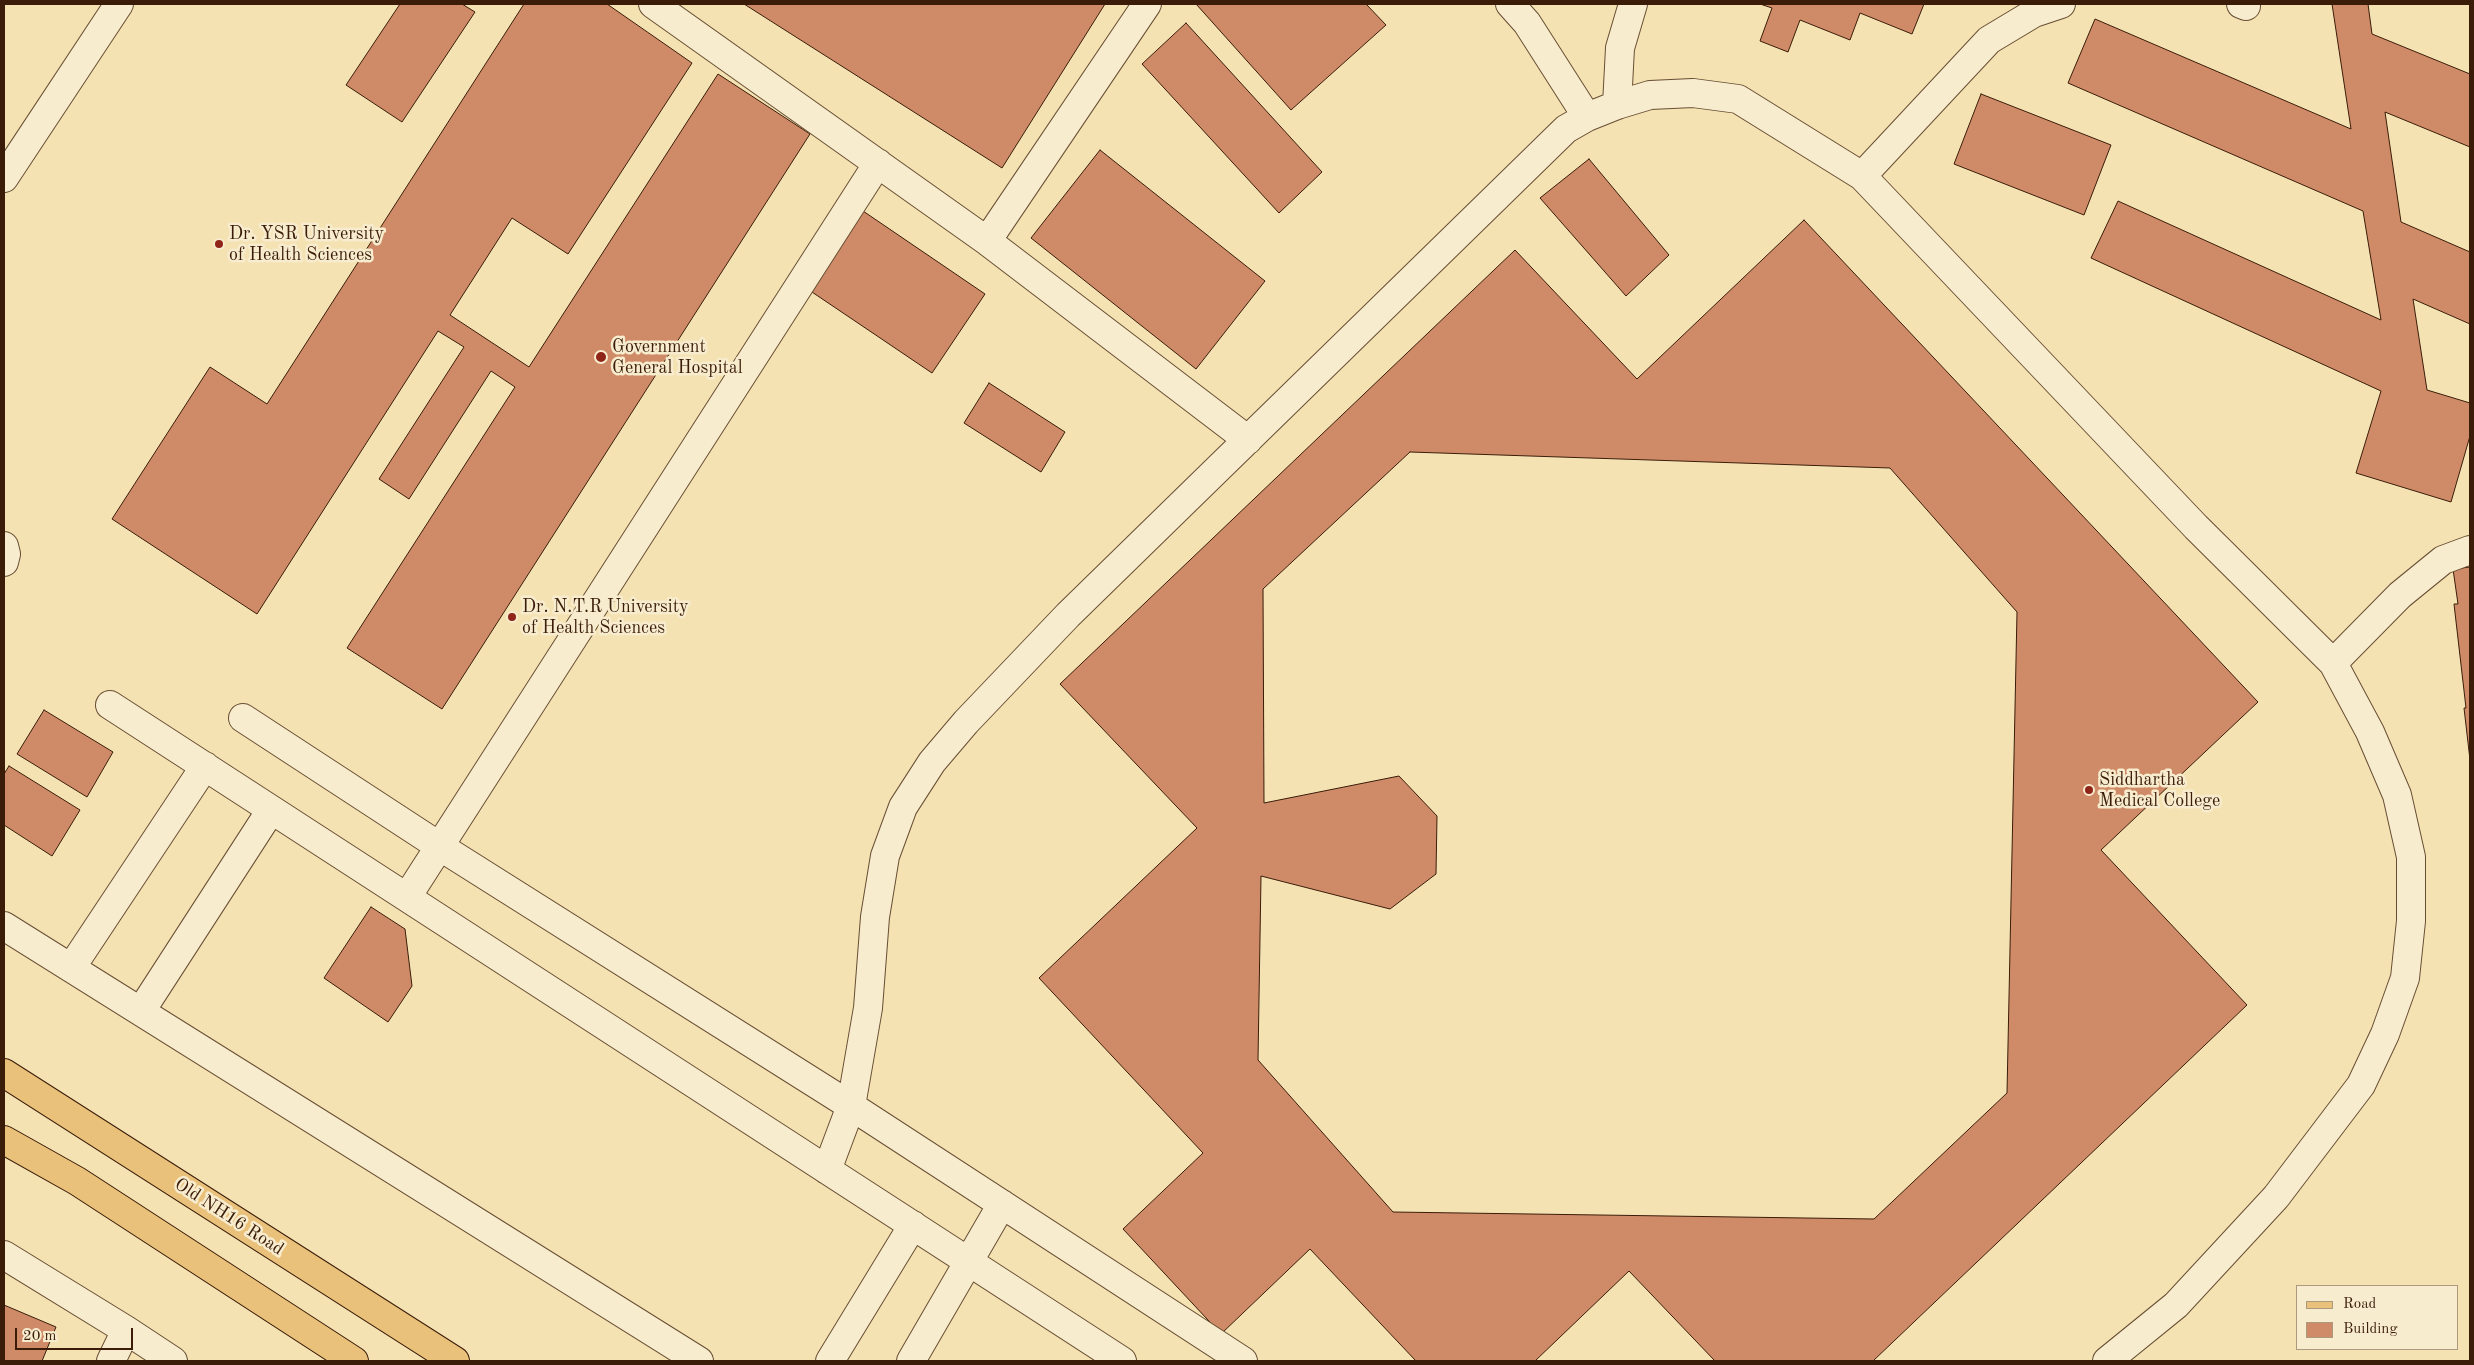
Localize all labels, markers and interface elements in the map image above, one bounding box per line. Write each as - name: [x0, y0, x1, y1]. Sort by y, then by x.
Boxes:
- place label: Dr. YSR University of Health Sciences: [229, 223, 384, 266]
- marker: Dr. YSR University of Health Sciences: [213, 238, 225, 250]
- place label: Government General Hospital: [612, 336, 743, 378]
- marker: Government General Hospital: [594, 350, 608, 364]
- place label: Dr. N.T.R University of Health Sciences: [522, 596, 689, 638]
- marker: Dr. N.T.R University of Health Sciences: [506, 611, 518, 623]
- place label: Siddhartha Medical College: [2099, 769, 2220, 812]
- marker: Siddhartha Medical College: [2083, 784, 2095, 796]
- street label: Old NH16 Road: [170, 1174, 288, 1260]
- legend: [2296, 1285, 2459, 1350]
- text: Road: [2343, 1297, 2376, 1312]
- scale bar: [18, 1318, 135, 1350]
- text: Building: [2343, 1322, 2398, 1337]
- text: 20 m: [23, 1329, 57, 1344]

